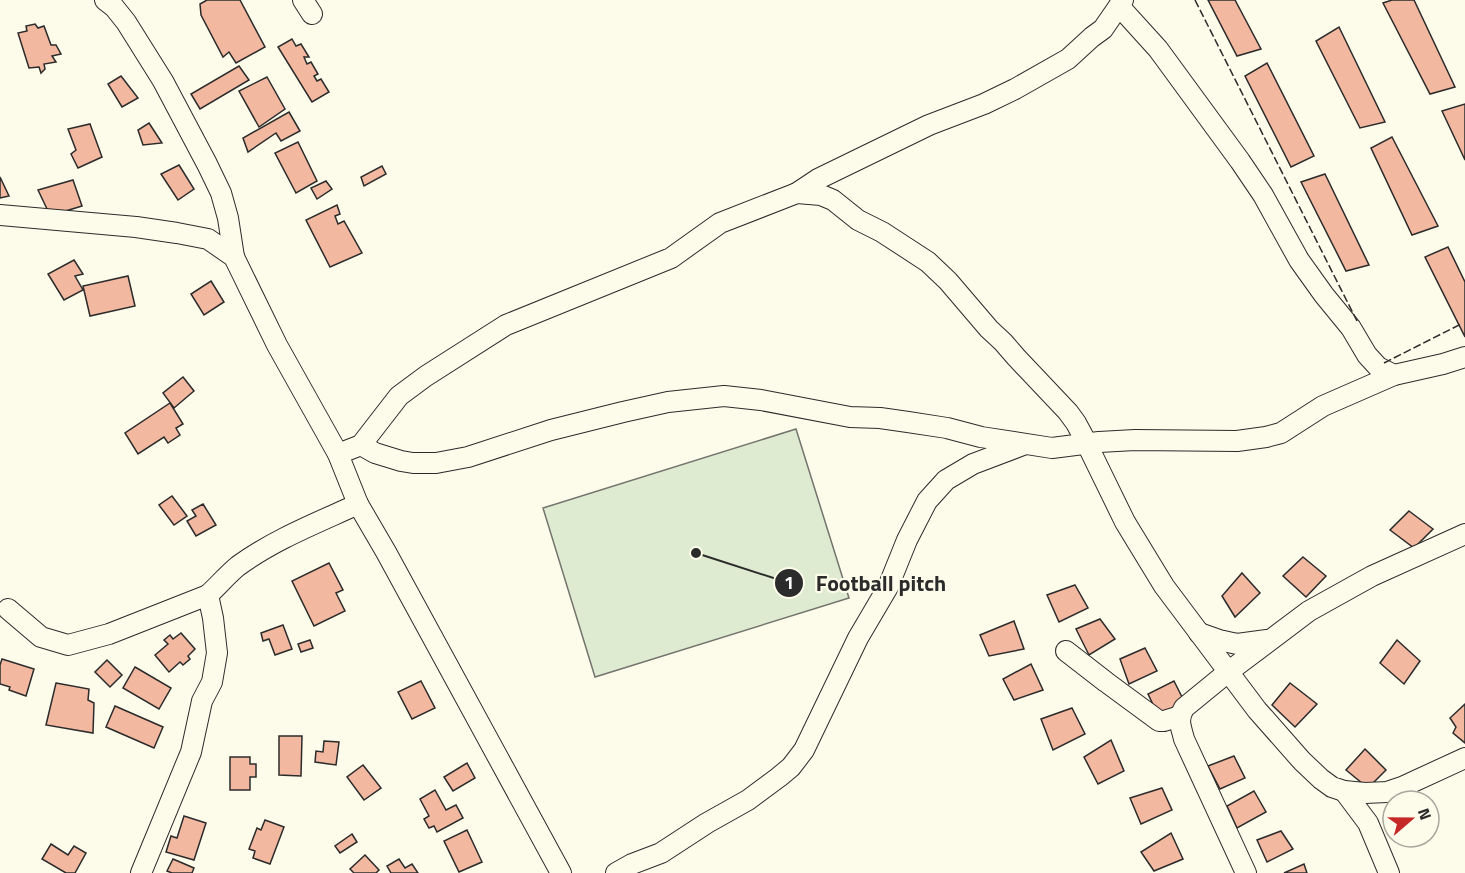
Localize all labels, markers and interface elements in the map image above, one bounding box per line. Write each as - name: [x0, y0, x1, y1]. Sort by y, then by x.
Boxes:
- callout: Football pitch: [774, 563, 958, 603]
- text: Football pitch: [816, 566, 946, 600]
- text: 1: [784, 569, 794, 596]
- north arrow: [1381, 789, 1441, 849]
- text: N: [1412, 805, 1438, 823]

